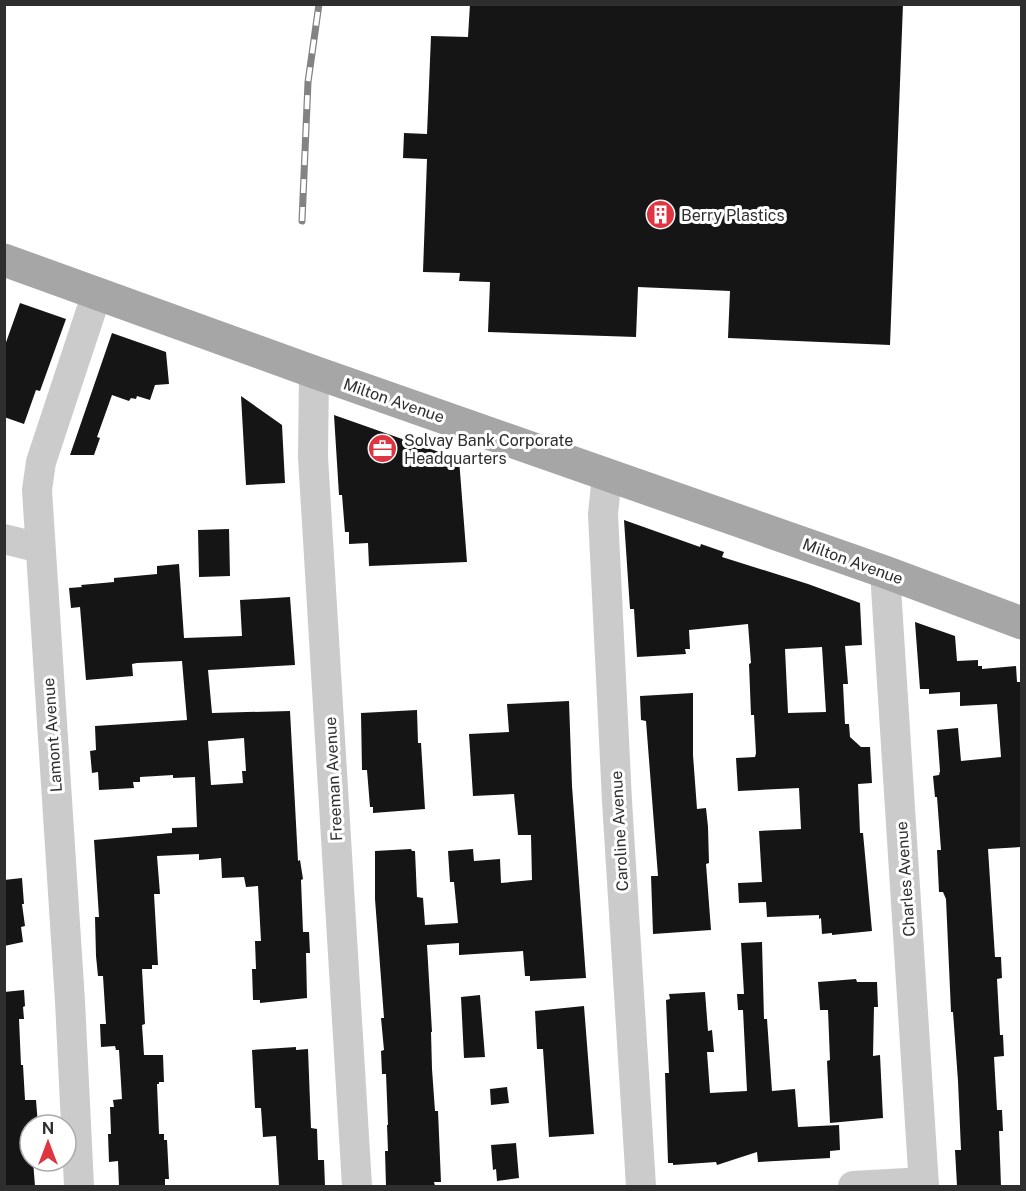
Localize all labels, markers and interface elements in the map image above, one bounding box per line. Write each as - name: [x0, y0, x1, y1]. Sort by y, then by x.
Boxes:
- building icon: Berry Plastics: [644, 199, 676, 231]
- place label: Berry Plastics: [681, 206, 785, 225]
- street label: Milton Avenue: [341, 374, 447, 427]
- place label: Solvay Bank Corporate Headquarters: [404, 431, 573, 468]
- office icon: Solvay Bank Corporate Headquarters: [367, 433, 399, 465]
- street label: Milton Avenue: [800, 534, 906, 588]
- street label: Lamont Avenue: [39, 677, 66, 793]
- street label: Freeman Avenue: [321, 716, 346, 842]
- street label: Caroline Avenue: [607, 770, 632, 892]
- street label: Charles Avenue: [892, 821, 919, 937]
- north arrow: [18, 1113, 78, 1173]
- text: N: [42, 1119, 54, 1138]

